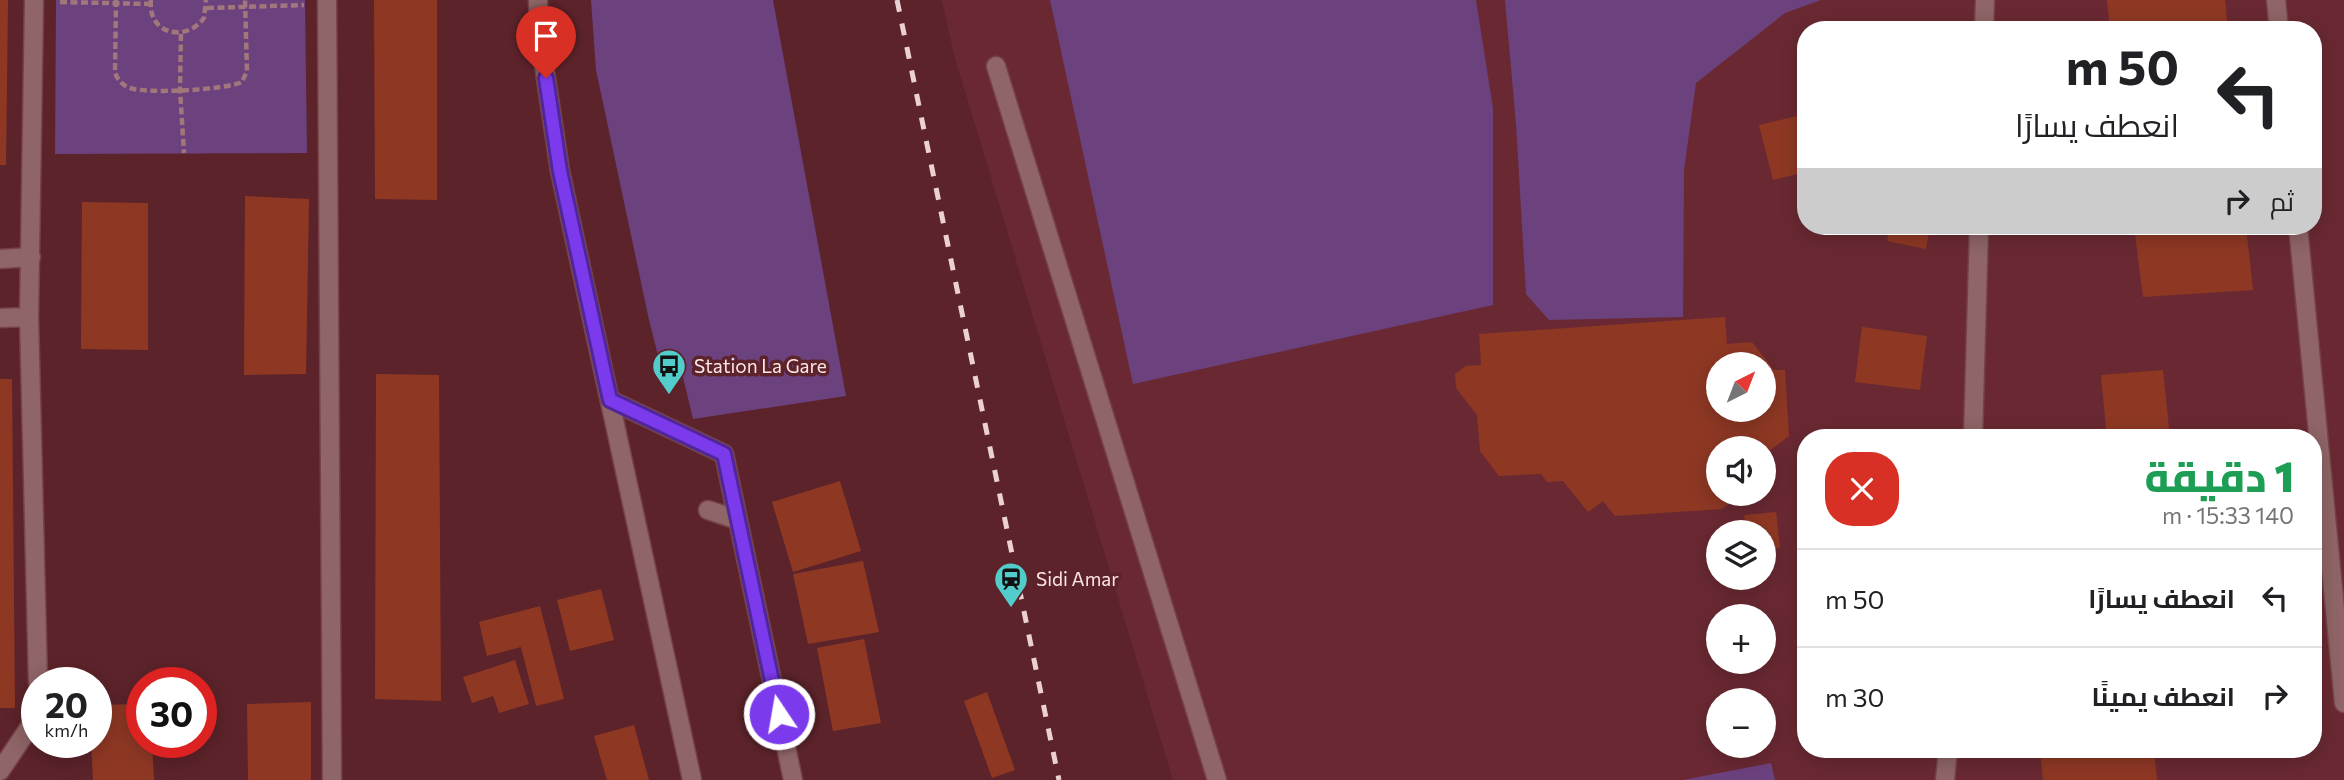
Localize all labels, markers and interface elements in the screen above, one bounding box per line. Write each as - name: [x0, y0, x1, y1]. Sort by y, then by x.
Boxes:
- pin: [516, 6, 576, 78]
- icon: arrive: [527, 17, 565, 55]
- text: 50 m: [2066, 35, 2179, 95]
- icon: left: [2203, 49, 2294, 140]
- text: انعطف يسارًا: [2015, 104, 2179, 144]
- icon: right: [2218, 182, 2256, 220]
- text: ثم: [2270, 185, 2294, 216]
- bus stop icon: Station La Gare: [650, 347, 688, 396]
- north arrow: [1706, 352, 1776, 422]
- map controls: [1706, 352, 1776, 758]
- place label: Station La Gare: [694, 354, 827, 377]
- button: sound: [1706, 436, 1776, 506]
- text: 1 دقيقة: [2144, 449, 2294, 501]
- button: close: [1825, 452, 1899, 526]
- text: 140 m · 15:33: [2162, 501, 2294, 529]
- button: layers: [1706, 520, 1776, 590]
- station icon: Sidi Amar: [992, 560, 1030, 609]
- place label: Sidi Amar: [1036, 567, 1119, 590]
- icon: left: [2256, 579, 2294, 617]
- text: انعطف يسارًا: [2088, 582, 2235, 613]
- text: 50 m: [1825, 583, 1885, 614]
- button: +: [1706, 604, 1776, 674]
- speed limit sign: 30: [126, 667, 217, 758]
- position arrow: [742, 677, 816, 751]
- icon: right: [2256, 677, 2294, 715]
- text: انعطف يمينًا: [2091, 680, 2235, 711]
- text: 30 m: [1825, 681, 1884, 712]
- text: 20: [45, 682, 88, 725]
- button: −: [1706, 688, 1776, 758]
- text: km/h: [45, 719, 88, 741]

